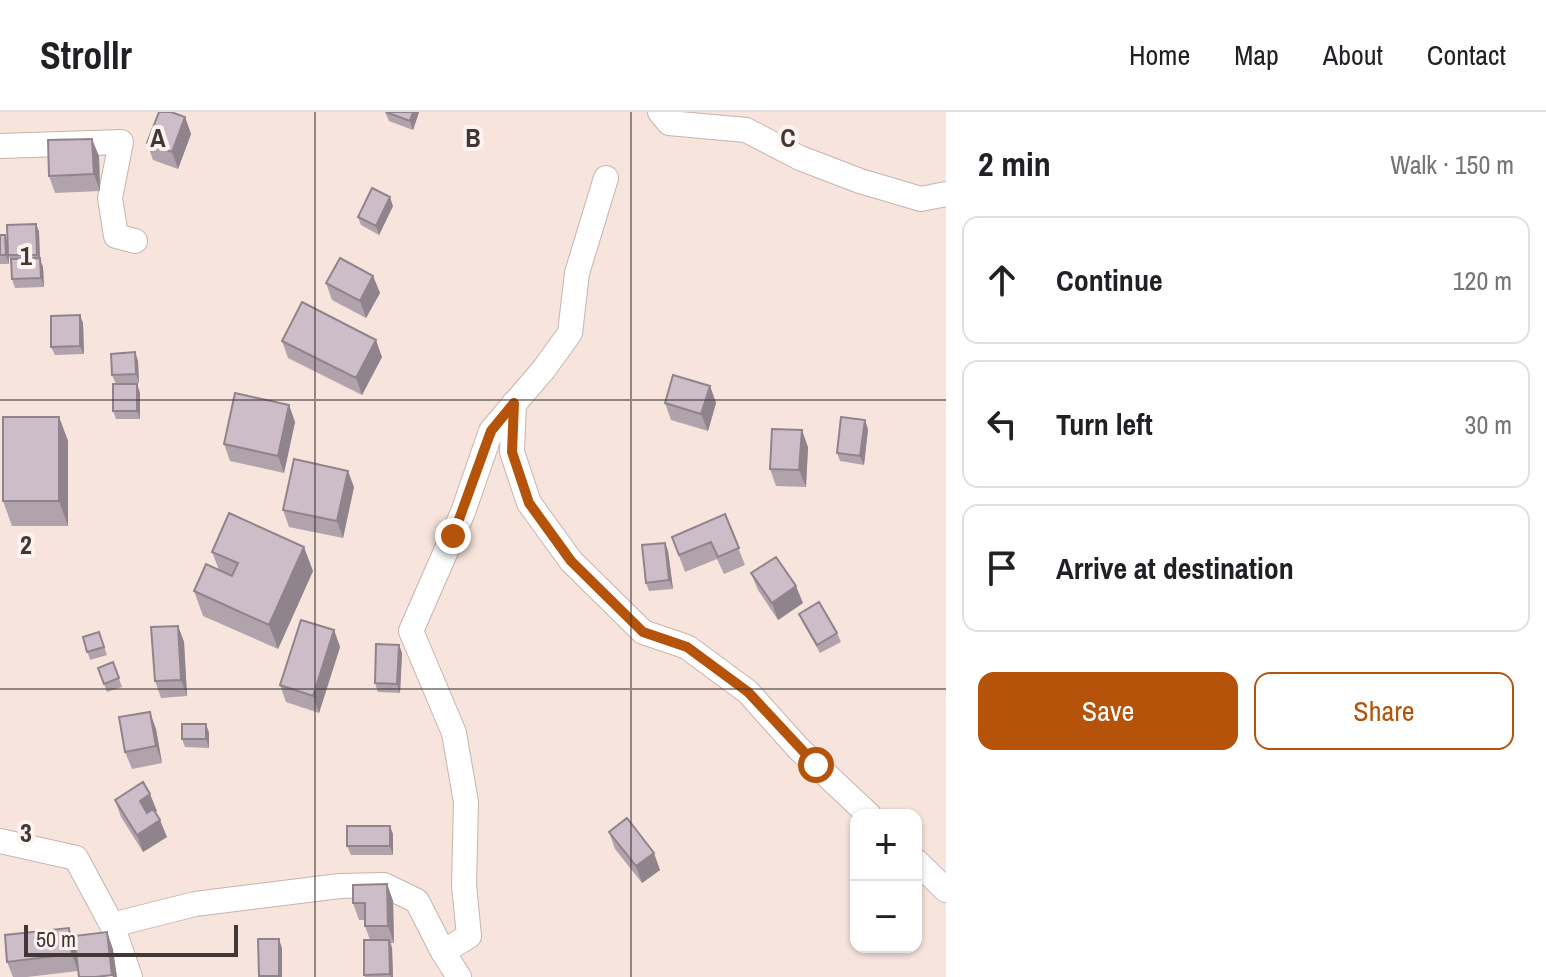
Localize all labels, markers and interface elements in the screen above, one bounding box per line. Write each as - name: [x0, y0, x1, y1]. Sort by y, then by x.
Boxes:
- text: Strollr: [40, 30, 132, 81]
- text: Home: [1129, 36, 1190, 74]
- text: Map: [1234, 36, 1279, 74]
- text: About: [1323, 36, 1383, 74]
- text: Contact: [1427, 36, 1506, 74]
- text: A: [150, 120, 166, 155]
- text: B: [465, 120, 481, 155]
- text: C: [780, 120, 796, 155]
- text: 2 min: [978, 141, 1051, 187]
- text: Walk · 150 m: [1390, 147, 1514, 182]
- text: 1: [20, 238, 32, 273]
- icon: ahead: [980, 258, 1024, 302]
- text: Continue: [1056, 260, 1163, 300]
- text: 120 m: [1453, 263, 1512, 298]
- icon: left: [980, 402, 1024, 446]
- text: Turn left: [1056, 404, 1153, 444]
- text: 30 m: [1465, 407, 1512, 442]
- route end: [435, 518, 471, 554]
- text: 2: [20, 527, 32, 562]
- icon: arrive: [980, 546, 1024, 590]
- text: Arrive at destination: [1056, 548, 1294, 588]
- button: Save: [978, 672, 1238, 750]
- button: Share: [1254, 672, 1514, 750]
- route start: [798, 747, 834, 783]
- map controls: [850, 809, 922, 953]
- button: +: [850, 809, 922, 881]
- text: 3: [20, 815, 32, 850]
- button: −: [850, 881, 922, 953]
- scale bar: [24, 921, 238, 957]
- text: 50 m: [36, 924, 76, 954]

